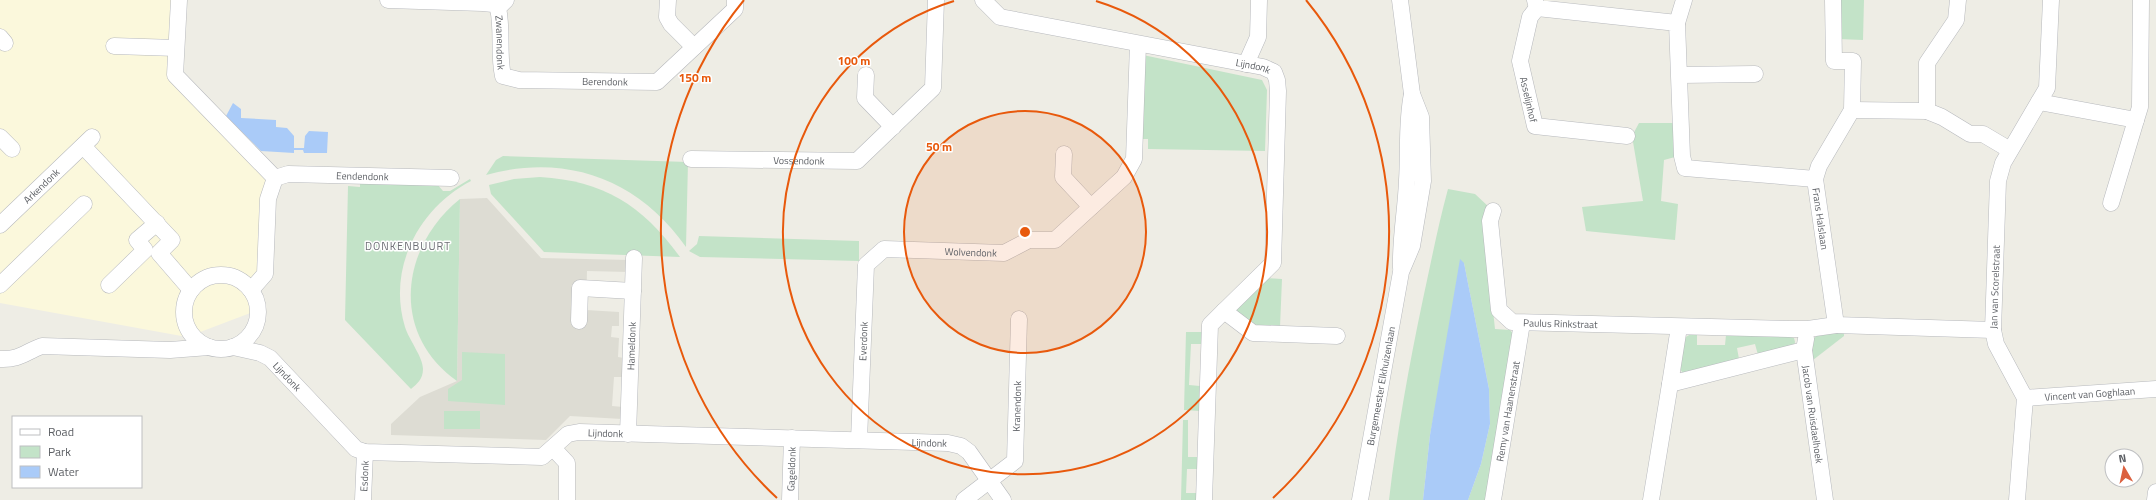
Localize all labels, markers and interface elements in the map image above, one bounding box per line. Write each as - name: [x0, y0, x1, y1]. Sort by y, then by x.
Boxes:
- street label: Zwanendonk: [491, 15, 509, 71]
- text: 100 m: [838, 51, 870, 70]
- street label: Lijndonk: [1235, 55, 1273, 78]
- text: 150 m: [679, 68, 711, 87]
- street label: Berendonk: [582, 74, 628, 90]
- street label: Asselijnhof: [1516, 75, 1541, 125]
- text: 50 m: [926, 137, 952, 156]
- street label: Vossendonk: [773, 153, 825, 169]
- street label: Arkendonk: [20, 165, 63, 207]
- street label: Eendendonk: [336, 168, 389, 184]
- street label: Frans Halslaan: [1808, 187, 1832, 251]
- centre of rings: [1018, 225, 1032, 239]
- district label: DONKENBUURT: [365, 238, 451, 254]
- street label: Wolvendonk: [944, 244, 997, 261]
- street label: Jan van Scorelstraat: [1986, 244, 2004, 329]
- street label: Paulus Rinkstraat: [1523, 315, 1598, 332]
- street label: Hameldonk: [623, 321, 640, 370]
- street label: Everdonk: [855, 321, 872, 361]
- street label: Burgemeester Elkhuizenlaan: [1363, 325, 1399, 447]
- street label: Lijndonk: [269, 359, 305, 395]
- street label: Remy van Haanenstraat: [1492, 359, 1524, 463]
- street label: Jacob van Ruisdaelhoek: [1798, 364, 1827, 464]
- street label: Kranendonk: [1009, 380, 1025, 432]
- street label: Vincent van Goghlaan: [2044, 383, 2136, 405]
- legend: [12, 416, 142, 488]
- text: Road: [48, 422, 74, 441]
- street label: Lijndonk: [588, 425, 624, 441]
- street label: Lijndonk: [911, 435, 947, 451]
- text: Park: [48, 442, 71, 461]
- street label: Gageldonk: [783, 446, 800, 491]
- north arrow: [2104, 448, 2144, 488]
- text: N: [2117, 450, 2127, 467]
- street label: Esdonk: [356, 460, 373, 492]
- text: Water: [48, 462, 79, 481]

